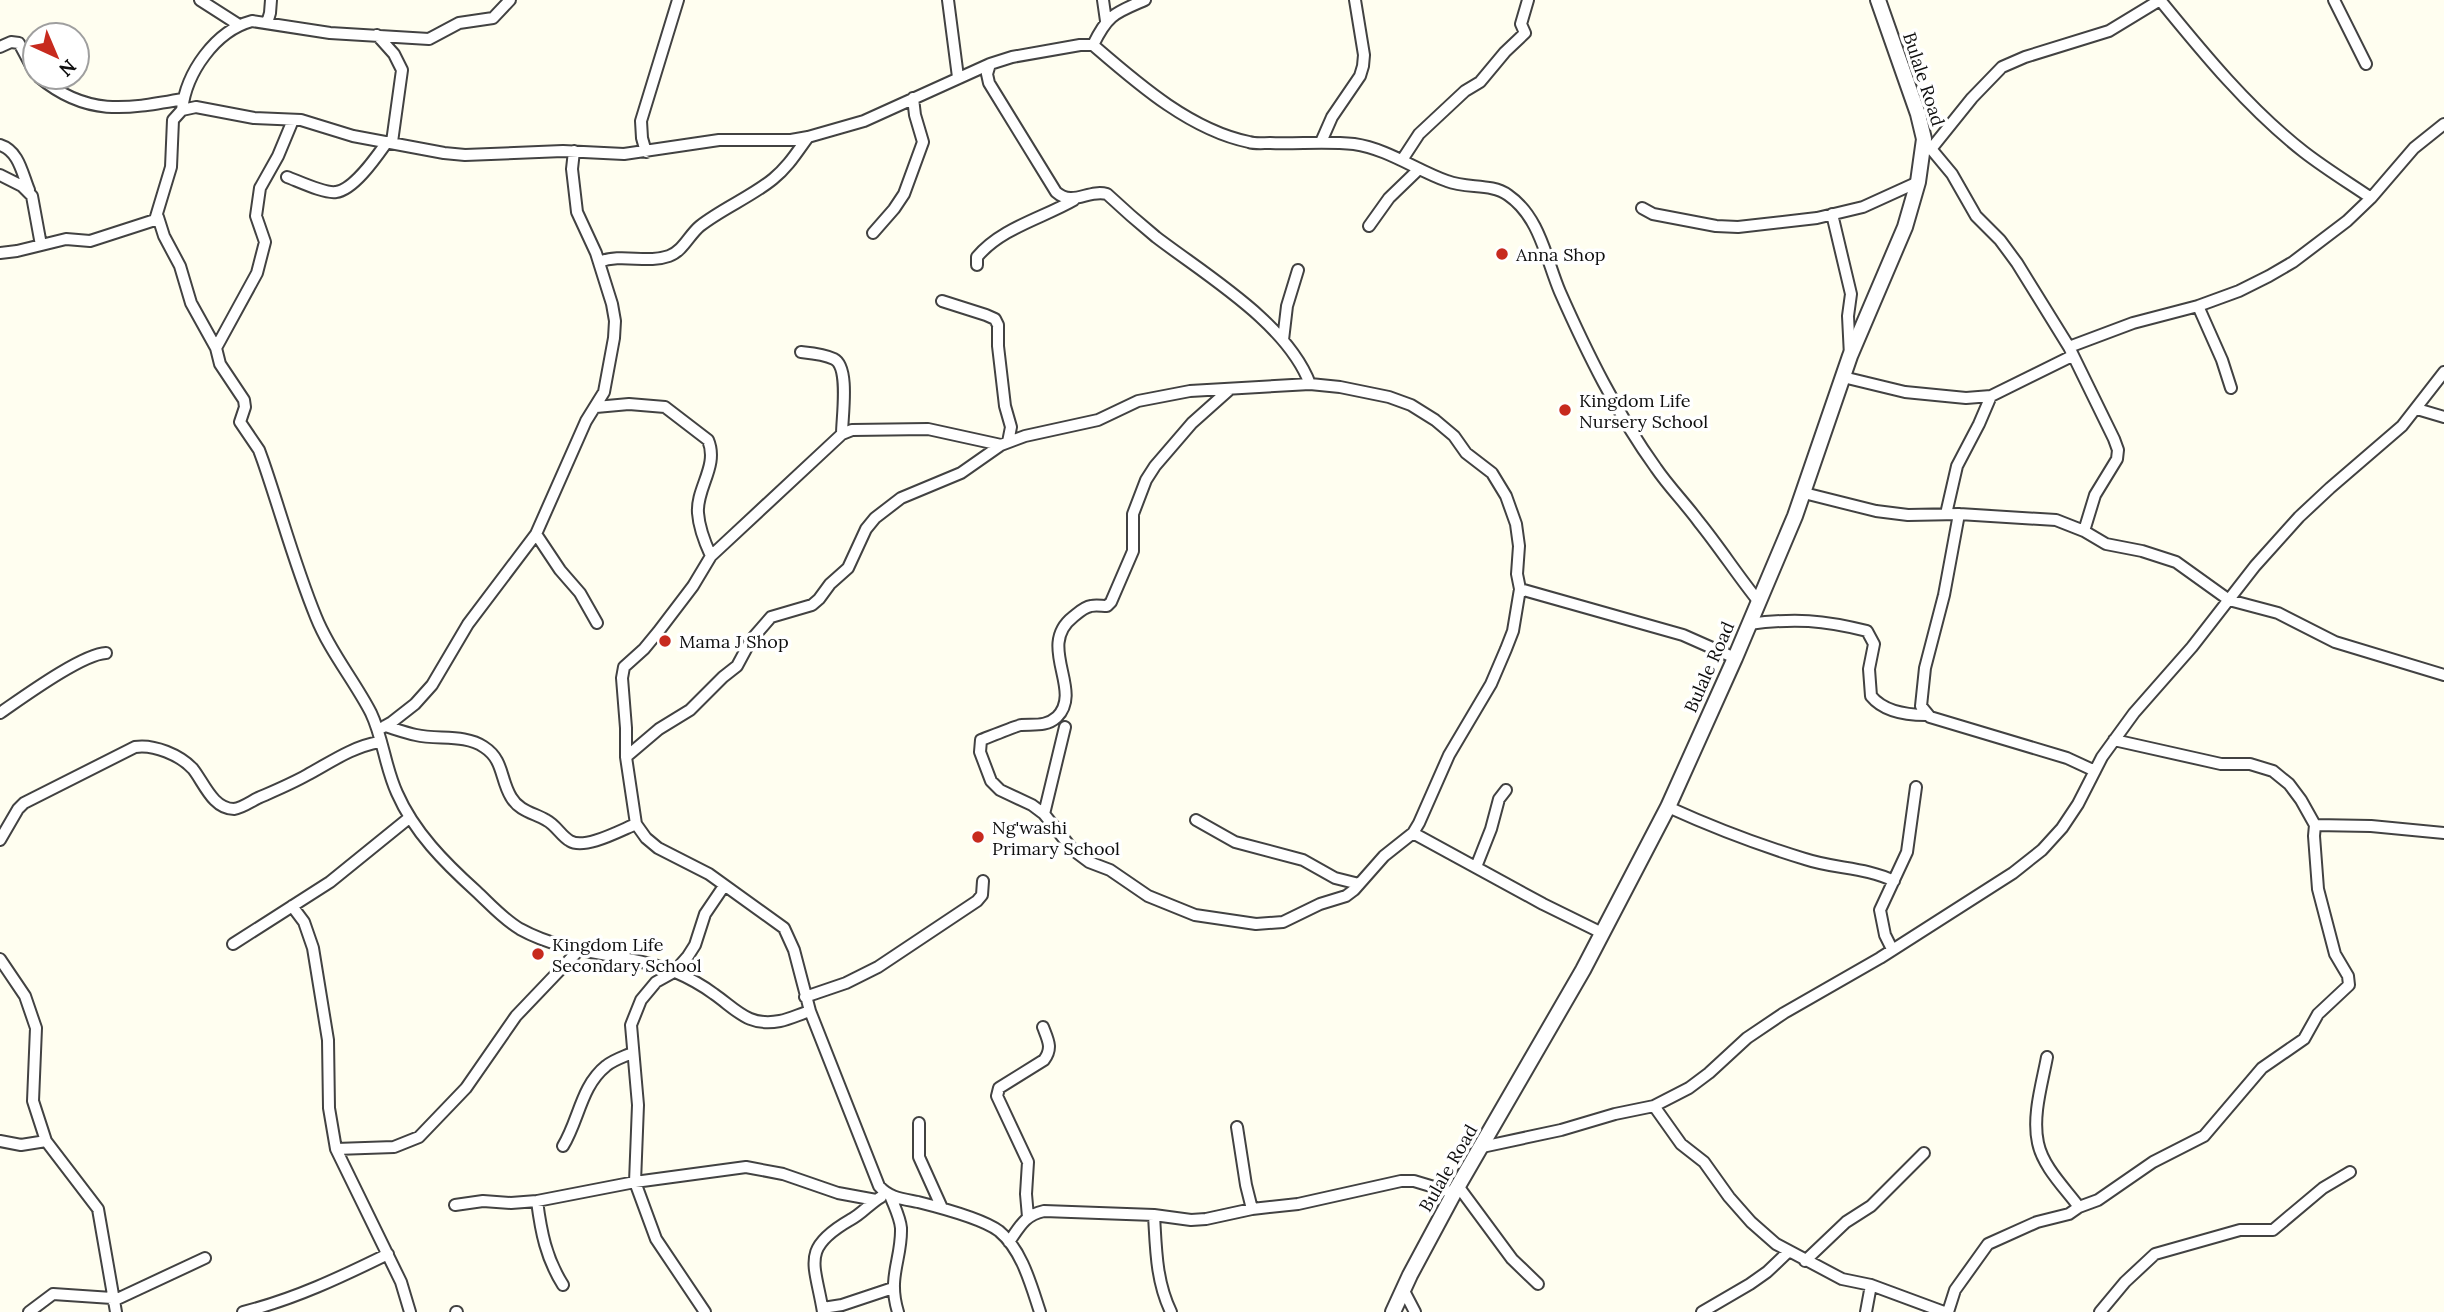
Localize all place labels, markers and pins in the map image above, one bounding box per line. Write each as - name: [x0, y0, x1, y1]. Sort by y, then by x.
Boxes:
- place label: Anna Shop: [1515, 243, 1605, 266]
- marker: Anna Shop: [1494, 246, 1510, 262]
- place label: Kingdom Life Nursery School: [1579, 389, 1708, 433]
- marker: Kingdom Life Nursery School: [1557, 402, 1573, 418]
- place label: Mama J Shop: [679, 630, 789, 653]
- marker: Mama J Shop: [657, 633, 673, 649]
- place label: Ng'washi Primary School: [992, 816, 1120, 860]
- marker: Ng'washi Primary School: [970, 829, 986, 845]
- place label: Kingdom Life Secondary School: [552, 933, 702, 977]
- marker: Kingdom Life Secondary School: [530, 946, 546, 962]

